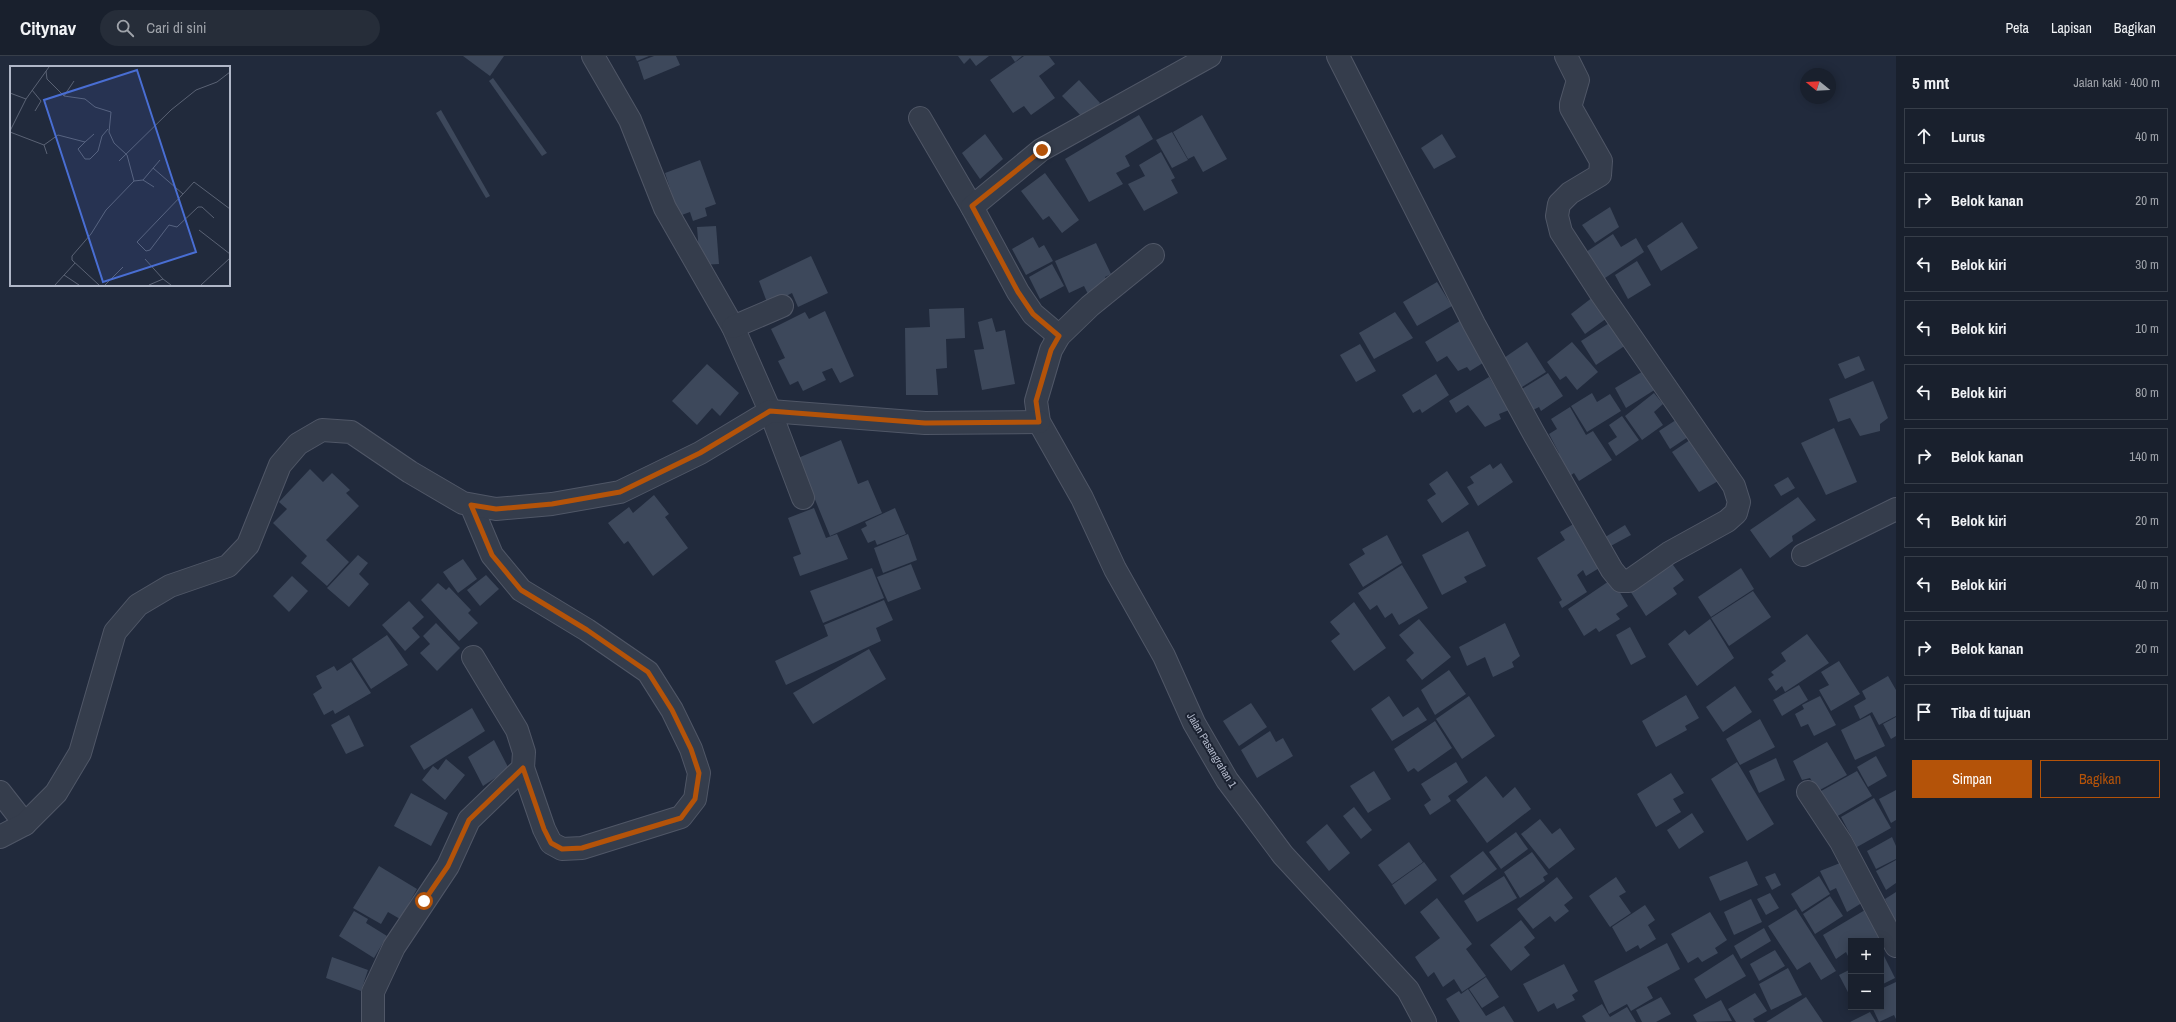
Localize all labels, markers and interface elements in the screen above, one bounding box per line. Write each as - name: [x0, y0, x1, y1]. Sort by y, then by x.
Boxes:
- search box: [100, 10, 380, 46]
- text: Citynav: [20, 15, 76, 41]
- icon: search: [114, 17, 136, 39]
- text: Cari di sini: [146, 17, 206, 38]
- text: Peta: [2005, 19, 2029, 37]
- text: Lapisan: [2051, 19, 2092, 37]
- text: Bagikan: [2114, 19, 2156, 37]
- inset map: [10, 66, 230, 286]
- north arrow: [1800, 68, 1836, 104]
- text: 5 mnt: [1912, 71, 1949, 94]
- text: Jalan kaki · 400 m: [2073, 74, 2160, 91]
- icon: ahead: [1913, 125, 1935, 147]
- text: Lurus: [1951, 126, 1985, 147]
- text: 40 m: [2135, 128, 2159, 145]
- route end: [1033, 141, 1051, 159]
- icon: right: [1913, 189, 1935, 211]
- text: Belok kanan: [1951, 190, 2023, 211]
- text: 20 m: [2135, 192, 2159, 209]
- icon: left: [1913, 253, 1935, 275]
- text: Belok kiri: [1951, 254, 2006, 275]
- text: 30 m: [2135, 256, 2159, 273]
- icon: left: [1913, 317, 1935, 339]
- text: Belok kiri: [1951, 318, 2006, 339]
- text: 10 m: [2135, 320, 2159, 337]
- icon: left: [1913, 381, 1935, 403]
- text: Belok kiri: [1951, 382, 2006, 403]
- text: 80 m: [2135, 384, 2159, 401]
- icon: right: [1913, 445, 1935, 467]
- text: Belok kanan: [1951, 446, 2023, 467]
- text: 140 m: [2129, 448, 2159, 465]
- icon: left: [1913, 509, 1935, 531]
- text: Belok kiri: [1951, 510, 2006, 531]
- text: 20 m: [2135, 512, 2159, 529]
- icon: left: [1913, 573, 1935, 595]
- text: Belok kiri: [1951, 574, 2006, 595]
- text: 40 m: [2135, 576, 2159, 593]
- icon: right: [1913, 637, 1935, 659]
- text: Belok kanan: [1951, 638, 2023, 659]
- text: 20 m: [2135, 640, 2159, 657]
- icon: arrive: [1913, 701, 1935, 723]
- text: Tiba di tujuan: [1951, 702, 2031, 723]
- street label: Jalan Pasangrahan 1: [1184, 710, 1240, 790]
- button: Simpan: [1912, 760, 2032, 798]
- button: Bagikan: [2040, 760, 2160, 798]
- route start: [415, 892, 433, 910]
- map controls: [1848, 938, 1884, 1010]
- button: +: [1848, 938, 1884, 974]
- button: −: [1848, 974, 1884, 1010]

